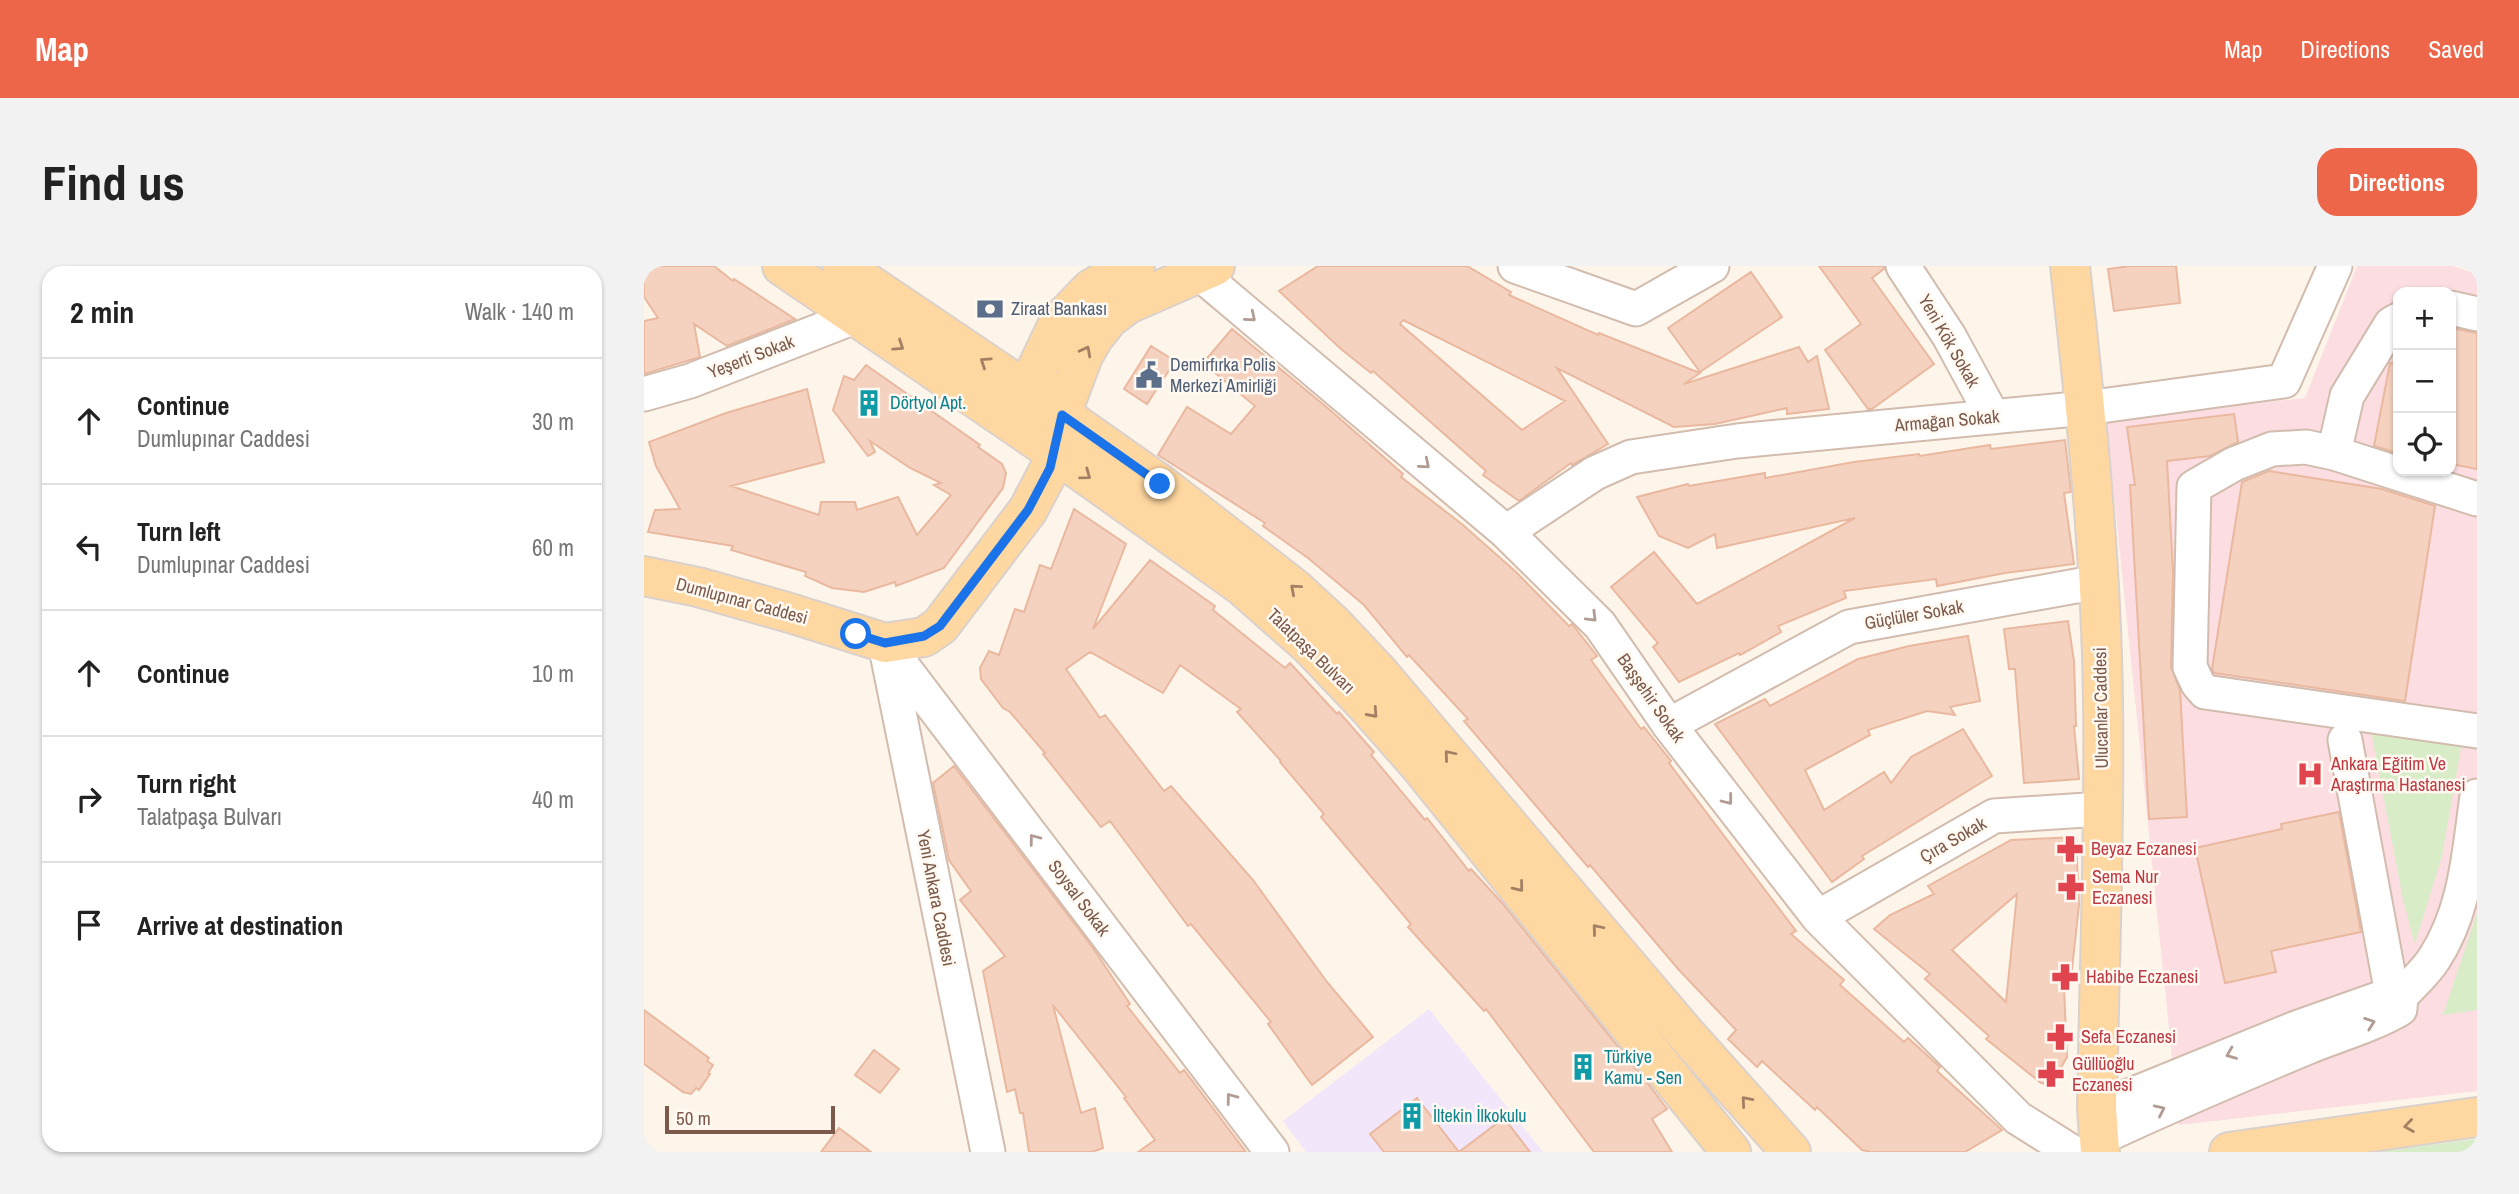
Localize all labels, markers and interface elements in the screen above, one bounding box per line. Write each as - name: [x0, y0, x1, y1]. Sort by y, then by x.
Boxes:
- text: Map: [35, 27, 89, 71]
- text: Map: [2224, 33, 2262, 65]
- text: Directions: [2300, 33, 2390, 65]
- text: Saved: [2428, 33, 2484, 65]
- button: Directions: [2317, 148, 2477, 216]
- text: Find us: [42, 149, 185, 215]
- map controls: [2393, 287, 2456, 476]
- button: +: [2393, 287, 2456, 350]
- street label: Yeni Kök Sokak: [1913, 290, 1987, 393]
- text: 2 min: [70, 292, 134, 332]
- bank icon: Ziraat Bankası: [975, 294, 1005, 324]
- text: Walk · 140 m: [465, 296, 574, 327]
- place label: Ziraat Bankası: [1011, 296, 1107, 321]
- one-way arrow: [1243, 309, 1256, 321]
- street label: Yeşerti Sokak: [704, 328, 798, 384]
- one-way arrow: [891, 337, 904, 350]
- one-way arrow: [1078, 346, 1092, 358]
- button: −: [2393, 350, 2456, 413]
- place label: Demirfırka Polis Merkezi Amirliği: [1170, 352, 1277, 398]
- one-way arrow: [980, 358, 993, 371]
- public building icon: Demirfırka Polis Merkezi Amirliği: [1134, 360, 1164, 390]
- text: Continue: [137, 388, 229, 423]
- building icon: Dörtyol Apt.: [854, 388, 884, 418]
- place label: Dörtyol Apt.: [890, 390, 966, 415]
- icon: ahead: [70, 402, 108, 440]
- street label: Armağan Sokak: [1893, 403, 2001, 438]
- text: 30 m: [532, 406, 574, 437]
- button: locate: [2393, 413, 2456, 476]
- text: Dumlupınar Caddesi: [137, 423, 310, 454]
- one-way arrow: [1417, 455, 1430, 468]
- one-way arrow: [1078, 467, 1091, 479]
- route end: [1144, 468, 1175, 499]
- text: Turn left: [137, 514, 221, 549]
- icon: left: [70, 528, 108, 566]
- text: 60 m: [532, 532, 574, 563]
- text: Dumlupınar Caddesi: [137, 549, 310, 580]
- street label: Dumlupınar Caddesi: [674, 571, 811, 630]
- one-way arrow: [1290, 585, 1303, 597]
- street label: Güçlüler Sokak: [1862, 593, 1966, 636]
- street label: Talatpaşa Bulvarı: [1262, 602, 1361, 699]
- one-way arrow: [1584, 609, 1597, 622]
- route start: [840, 618, 871, 649]
- street label: Ulucanlar Caddesi: [2087, 647, 2114, 769]
- street label: Başşehir Sokak: [1612, 648, 1692, 748]
- icon: ahead: [70, 654, 108, 692]
- text: Continue: [137, 656, 229, 691]
- text: 10 m: [532, 658, 574, 689]
- one-way arrow: [1365, 705, 1378, 718]
- one-way arrow: [1445, 751, 1457, 764]
- place label: Ankara Eğitim Ve Araştırma Hastanesi: [2330, 751, 2466, 797]
- hospital icon: Ankara Eğitim Ve Araştırma Hastanesi: [2295, 759, 2325, 789]
- text: Turn right: [137, 766, 236, 801]
- icon: right: [70, 780, 108, 818]
- text: 40 m: [532, 784, 574, 815]
- one-way arrow: [1719, 792, 1732, 805]
- text: Talatpaşa Bulvarı: [137, 801, 282, 832]
- street label: Çıra Sokak: [1915, 810, 1991, 869]
- street label: Yeni Ankara Caddesi: [911, 828, 962, 968]
- one-way arrow: [1029, 834, 1042, 846]
- pharmacy icon: Beyaz Eczanesi: [2055, 834, 2085, 864]
- place label: Beyaz Eczanesi: [2091, 836, 2197, 861]
- street label: Soysal Sokak: [1043, 854, 1117, 941]
- place label: Sema Nur Eczanesi: [2092, 864, 2159, 910]
- pharmacy icon: Sema Nur Eczanesi: [2056, 872, 2086, 902]
- one-way arrow: [1511, 879, 1523, 892]
- icon: arrive: [70, 906, 108, 944]
- text: Arrive at destination: [137, 908, 343, 943]
- one-way arrow: [1593, 924, 1605, 937]
- pharmacy icon: Habibe Eczanesi: [2050, 962, 2080, 992]
- place label: Habibe Eczanesi: [2086, 964, 2198, 989]
- one-way arrow: [2364, 1017, 2376, 1031]
- pharmacy icon: Sefa Eczanesi: [2045, 1022, 2075, 1052]
- place label: Sefa Eczanesi: [2081, 1024, 2176, 1049]
- place label: Türkiye Kamu - Sen: [1604, 1044, 1682, 1090]
- one-way arrow: [2225, 1046, 2237, 1060]
- place label: Güllüoğlu Eczanesi: [2072, 1051, 2134, 1097]
- building icon: Türkiye Kamu - Sen: [1568, 1052, 1598, 1082]
- pharmacy icon: Güllüoğlu Eczanesi: [2036, 1059, 2066, 1089]
- one-way arrow: [1226, 1093, 1239, 1105]
- one-way arrow: [1741, 1096, 1754, 1109]
- building icon: İltekin İlkokulu: [1397, 1101, 1427, 1131]
- scale bar: [665, 1103, 835, 1135]
- place label: İltekin İlkokulu: [1433, 1103, 1527, 1128]
- one-way arrow: [2153, 1104, 2165, 1118]
- text: 50 m: [676, 1105, 711, 1131]
- one-way arrow: [2404, 1118, 2415, 1133]

